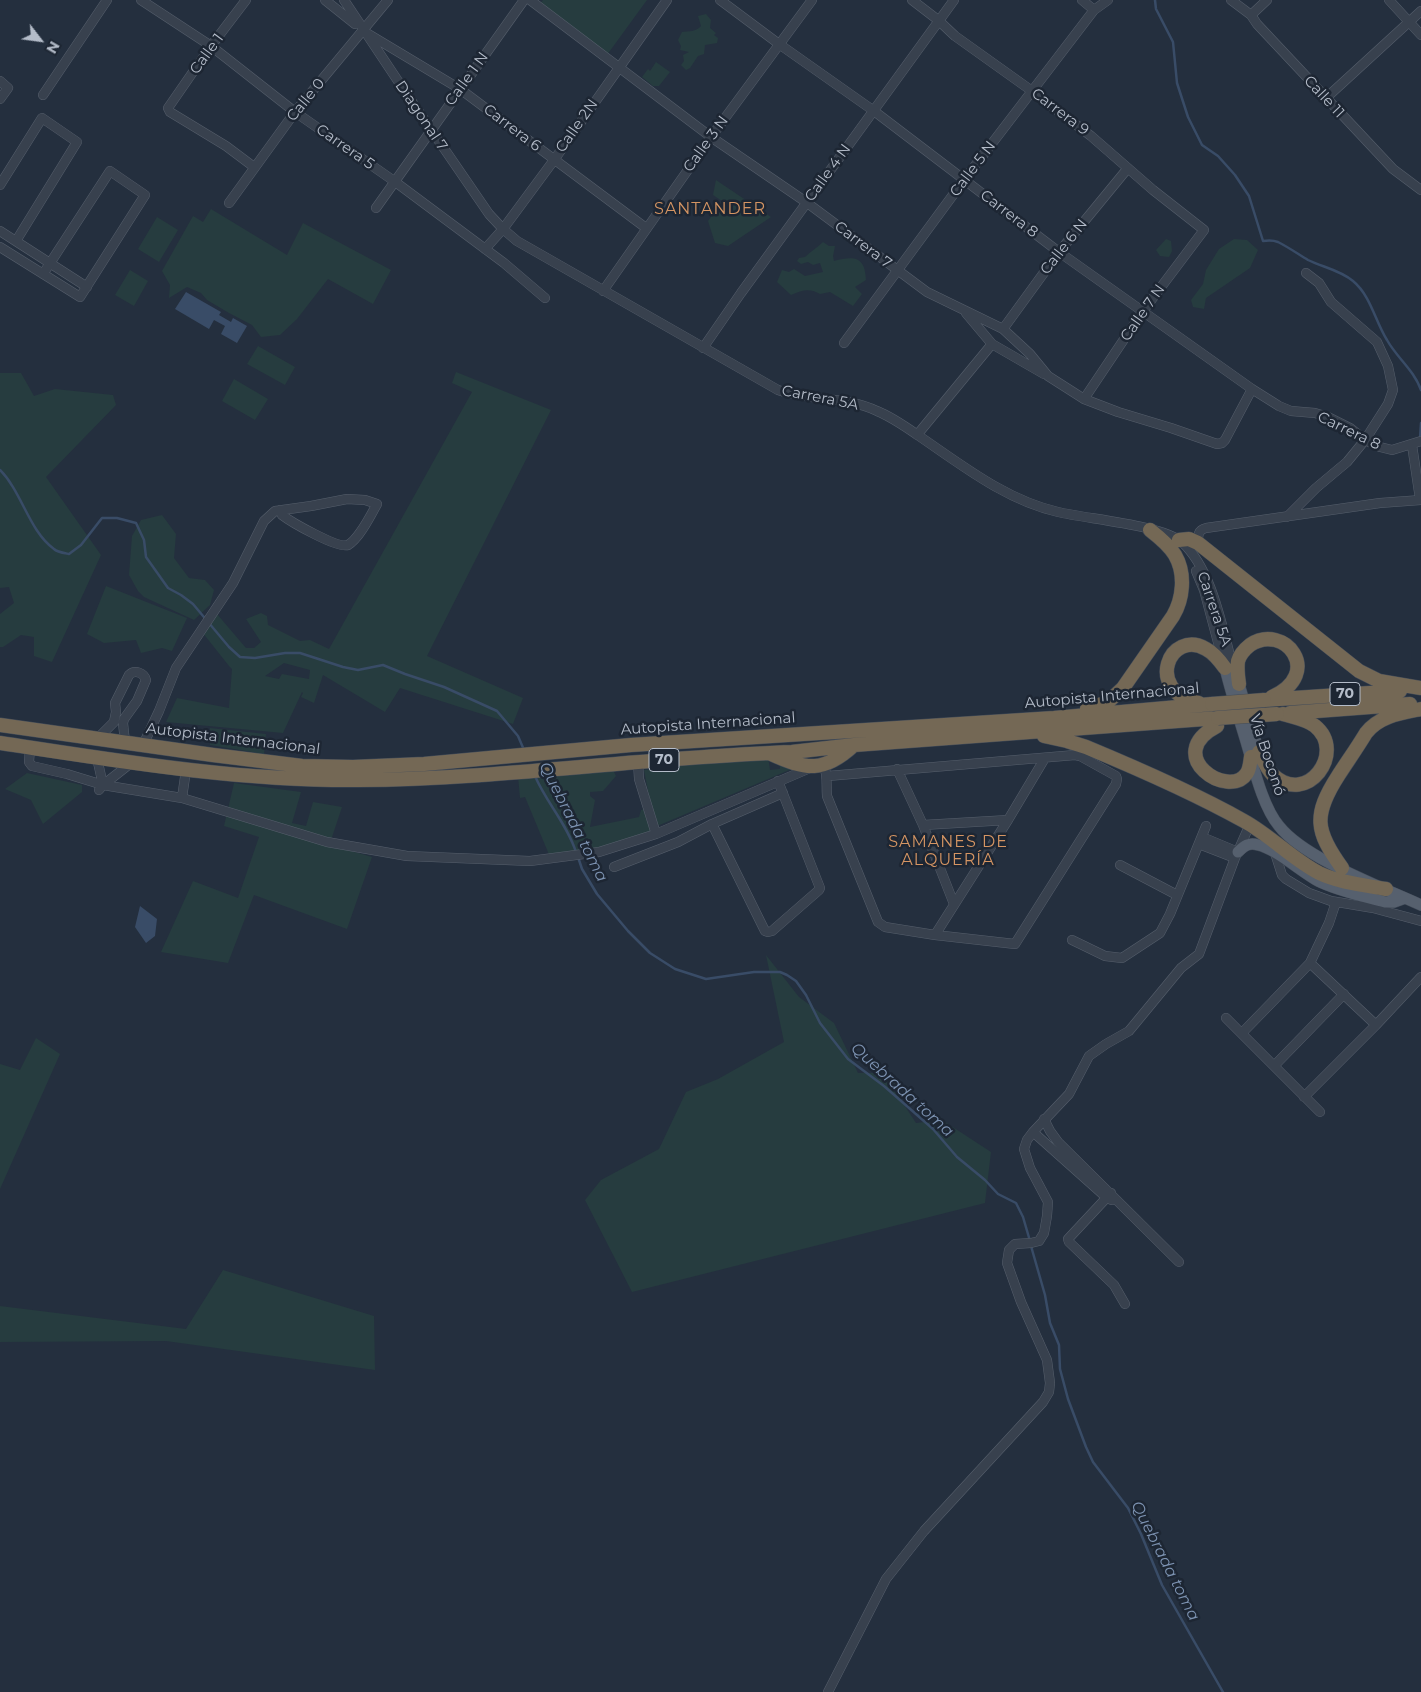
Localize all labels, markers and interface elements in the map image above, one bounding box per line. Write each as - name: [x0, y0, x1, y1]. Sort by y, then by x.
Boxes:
- north arrow: [15, 15, 65, 65]
- street label: Calle 1: [186, 30, 228, 78]
- text: N: [42, 38, 64, 57]
- street label: Calle 1 N: [442, 49, 492, 109]
- street label: Calle 11: [1300, 72, 1348, 122]
- street label: Calle 0: [283, 75, 329, 125]
- street label: Diagonal 7: [391, 77, 451, 155]
- street label: Carrera 9: [1028, 85, 1092, 139]
- street label: Calle 2N: [552, 96, 602, 156]
- street label: Carrera 6: [480, 101, 544, 155]
- street label: Calle 3 N: [680, 112, 732, 176]
- street label: Carrera 5: [312, 120, 378, 174]
- street label: Calle 5 N: [946, 138, 1000, 200]
- street label: Calle 4 N: [801, 141, 855, 205]
- street label: Carrera 8: [976, 186, 1042, 242]
- district label: SANTANDER: [653, 199, 767, 219]
- street label: Calle 6 N: [1037, 216, 1091, 278]
- street label: Carrera 7: [831, 218, 895, 272]
- street label: Calle 7 N: [1117, 281, 1169, 345]
- street label: Carrera 5A: [780, 382, 860, 414]
- street label: Carrera 8: [1315, 408, 1383, 454]
- street label: Carrera 5A: [1193, 569, 1235, 649]
- street label: Autopista Internacional: [1024, 679, 1200, 713]
- road number: 70: [1330, 682, 1360, 706]
- street label: Autopista Internacional: [620, 709, 796, 739]
- street label: Vía Boconó: [1245, 712, 1289, 798]
- street label: Autopista Internacional: [145, 719, 321, 759]
- road number: 70: [649, 748, 679, 772]
- water label: Quebrada toma: [535, 759, 611, 885]
- district label: SAMANES DE ALQUERÍA: [887, 832, 1009, 870]
- water label: Quebrada toma: [847, 1039, 957, 1141]
- water label: Quebrada toma: [1127, 1498, 1203, 1624]

